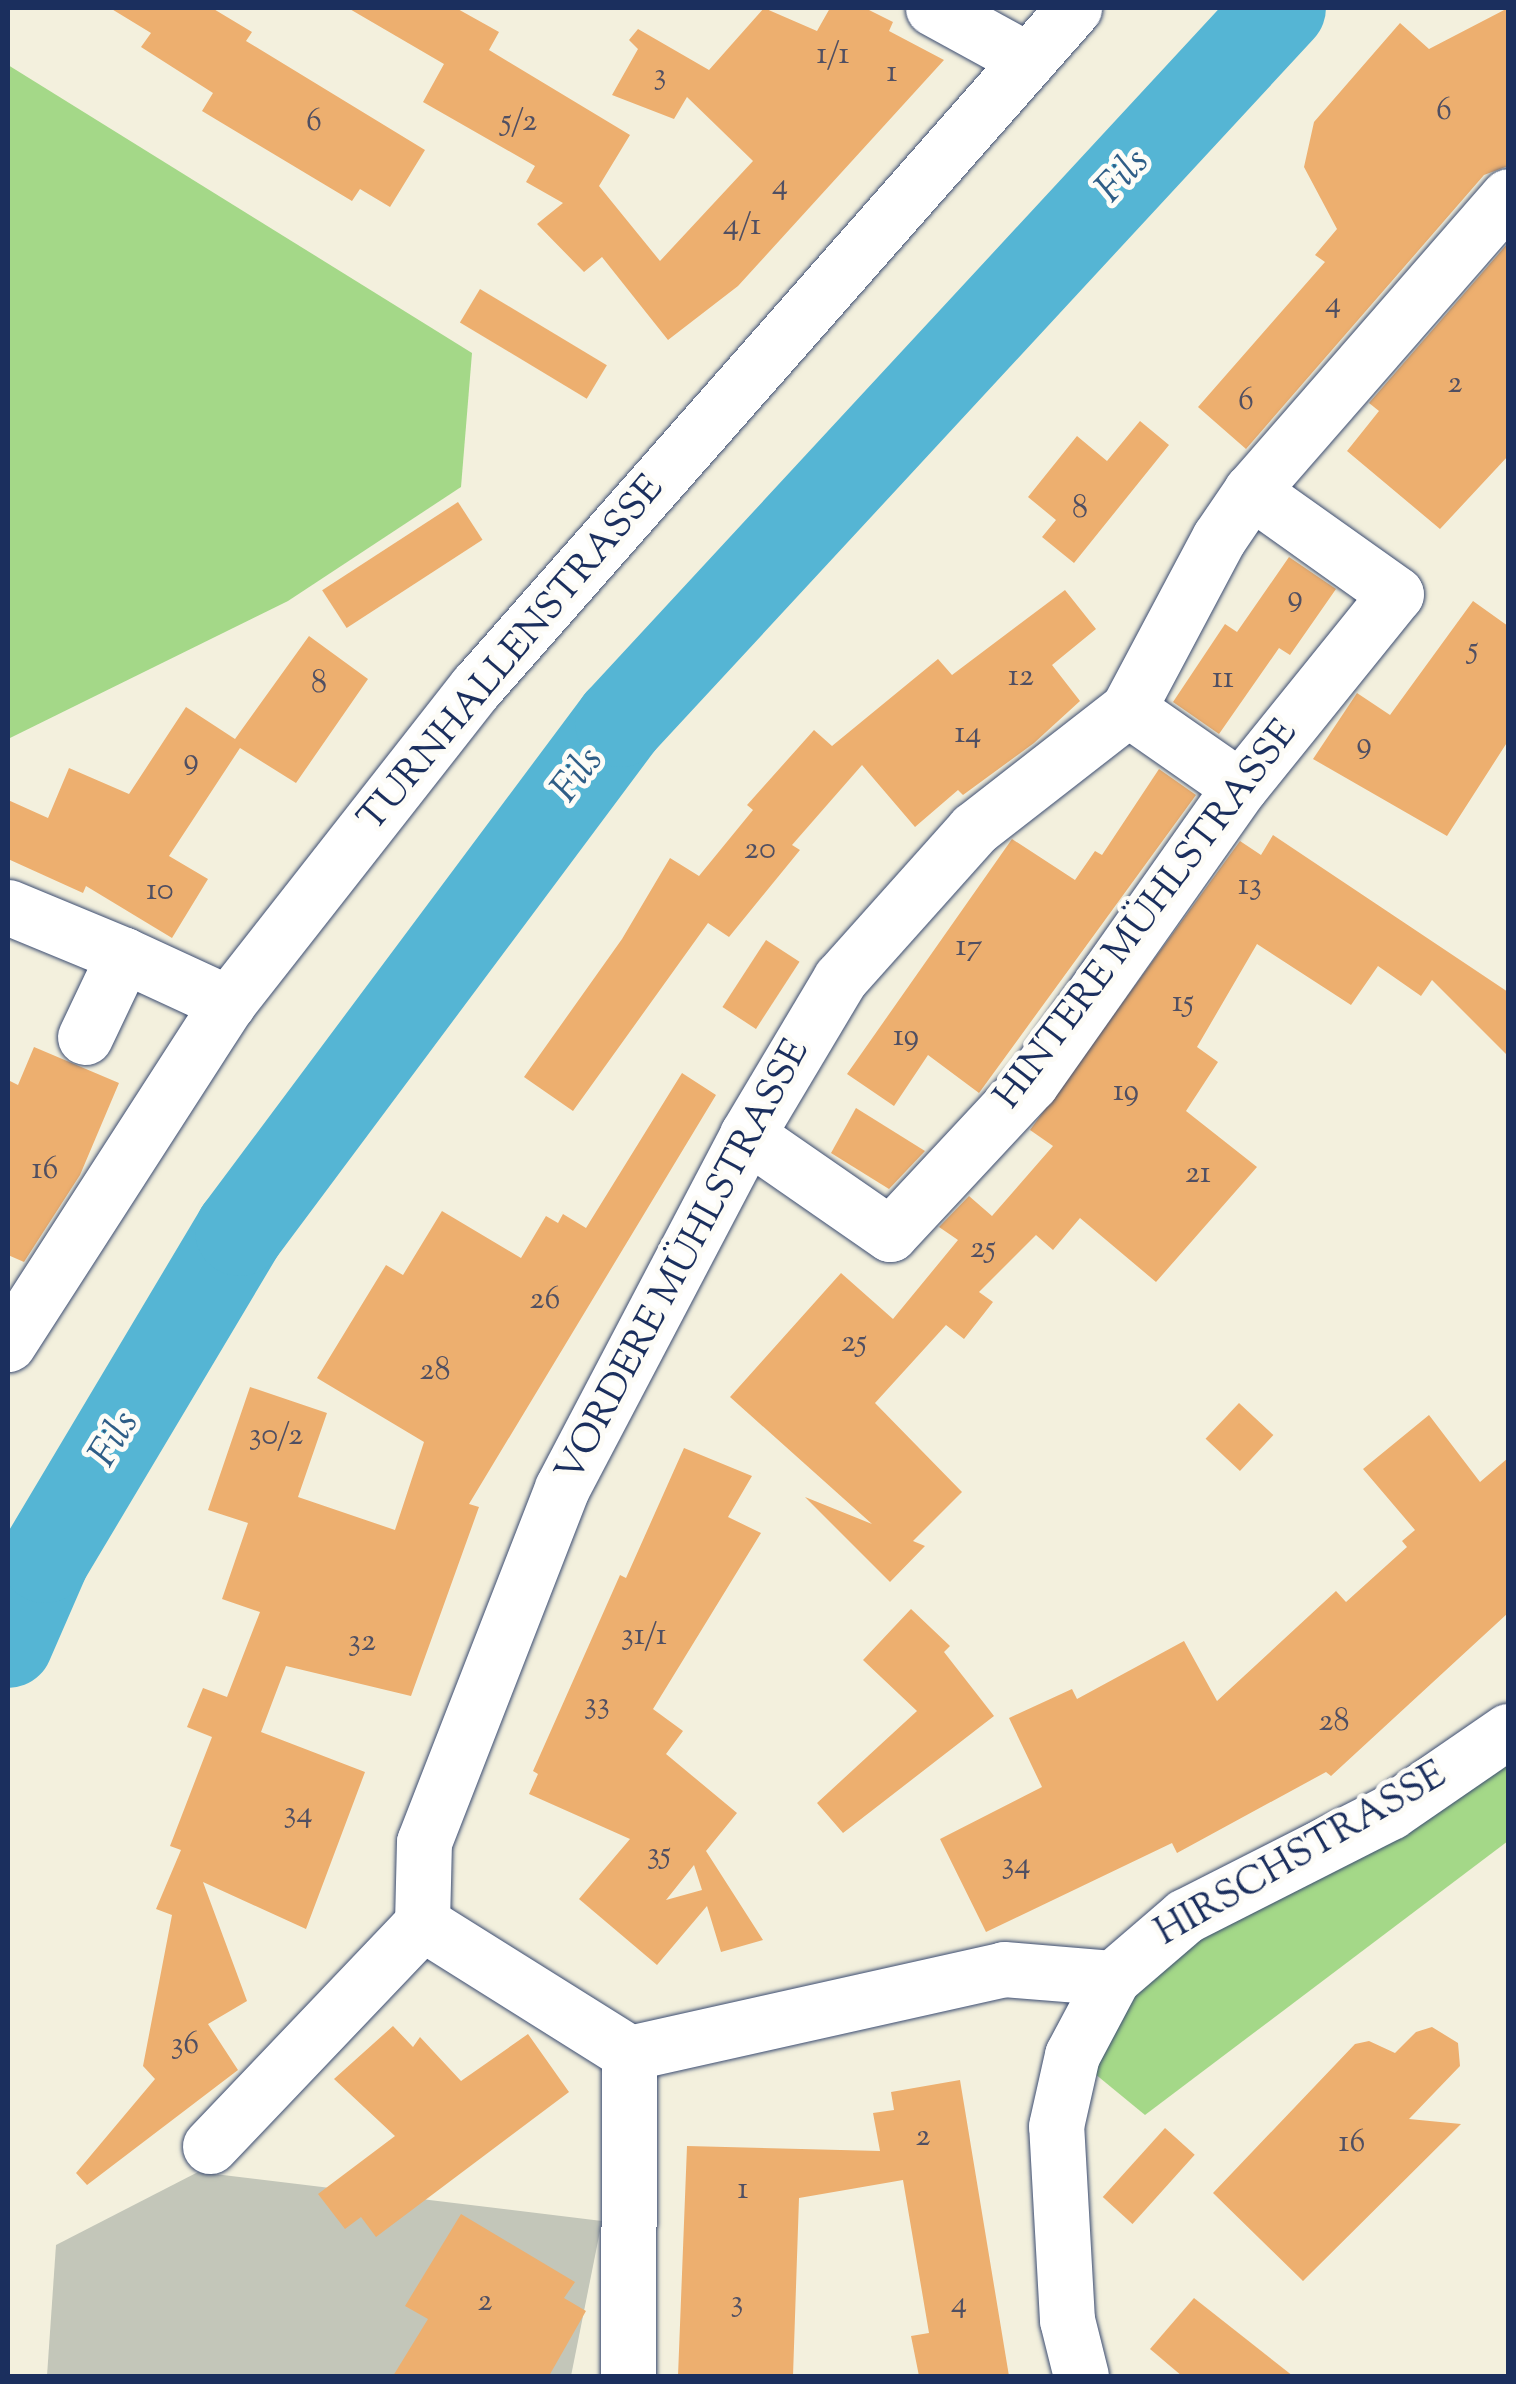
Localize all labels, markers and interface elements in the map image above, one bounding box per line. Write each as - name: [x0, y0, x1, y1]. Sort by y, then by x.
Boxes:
- house number: 1/1: [817, 36, 849, 74]
- house number: 1: [887, 54, 897, 92]
- house number: 3: [654, 57, 666, 95]
- house number: 6: [1436, 92, 1452, 130]
- house number: 6: [306, 103, 322, 141]
- house number: 5/2: [501, 103, 537, 141]
- water label: Fils: [1087, 140, 1161, 214]
- house number: 4: [772, 167, 788, 205]
- house number: 4/1: [723, 207, 761, 245]
- house number: 4: [1325, 285, 1341, 323]
- house number: 2: [1448, 365, 1462, 403]
- house number: 6: [1238, 382, 1254, 420]
- street label: TURNHALLENSTRASSE: [351, 468, 675, 842]
- house number: 8: [1072, 490, 1088, 528]
- house number: 9: [1287, 579, 1303, 617]
- house number: 5: [1468, 631, 1478, 669]
- house number: 12: [1008, 658, 1034, 696]
- house number: 11: [1212, 660, 1234, 698]
- house number: 8: [311, 665, 327, 703]
- street label: HINTERE MÜHLSTRASSE: [987, 713, 1309, 1119]
- house number: 14: [954, 715, 982, 753]
- house number: 9: [1356, 726, 1372, 764]
- water label: Fils: [543, 739, 615, 813]
- house number: 9: [183, 742, 199, 780]
- house number: 20: [744, 831, 776, 869]
- house number: 13: [1238, 867, 1262, 905]
- house number: 10: [146, 872, 174, 910]
- house number: 17: [956, 928, 982, 966]
- house number: 15: [1172, 984, 1194, 1022]
- house number: 19: [893, 1018, 919, 1056]
- street label: VORDERE MÜHLSTRASSE: [549, 1033, 821, 1491]
- house number: 19: [1113, 1073, 1139, 1111]
- house number: 16: [32, 1151, 58, 1189]
- house number: 21: [1185, 1155, 1211, 1193]
- house number: 25: [970, 1230, 996, 1268]
- house number: 26: [530, 1281, 560, 1319]
- house number: 25: [841, 1324, 867, 1362]
- house number: 28: [420, 1352, 450, 1390]
- water label: Fils: [81, 1403, 151, 1477]
- house number: 30/2: [249, 1417, 303, 1455]
- house number: 31/1: [621, 1617, 667, 1655]
- house number: 32: [348, 1623, 376, 1661]
- house number: 33: [584, 1686, 610, 1724]
- house number: 28: [1319, 1703, 1349, 1741]
- street label: HIRSCHSTRASSE: [1149, 1754, 1455, 1958]
- house number: 34: [283, 1795, 313, 1833]
- house number: 35: [647, 1836, 671, 1874]
- house number: 34: [1001, 1846, 1031, 1884]
- house number: 36: [171, 2026, 199, 2064]
- house number: 2: [916, 2118, 930, 2156]
- house number: 16: [1339, 2124, 1365, 2162]
- house number: 1: [738, 2171, 748, 2209]
- house number: 2: [478, 2283, 492, 2321]
- house number: 3: [731, 2284, 743, 2322]
- house number: 4: [951, 2285, 967, 2323]

